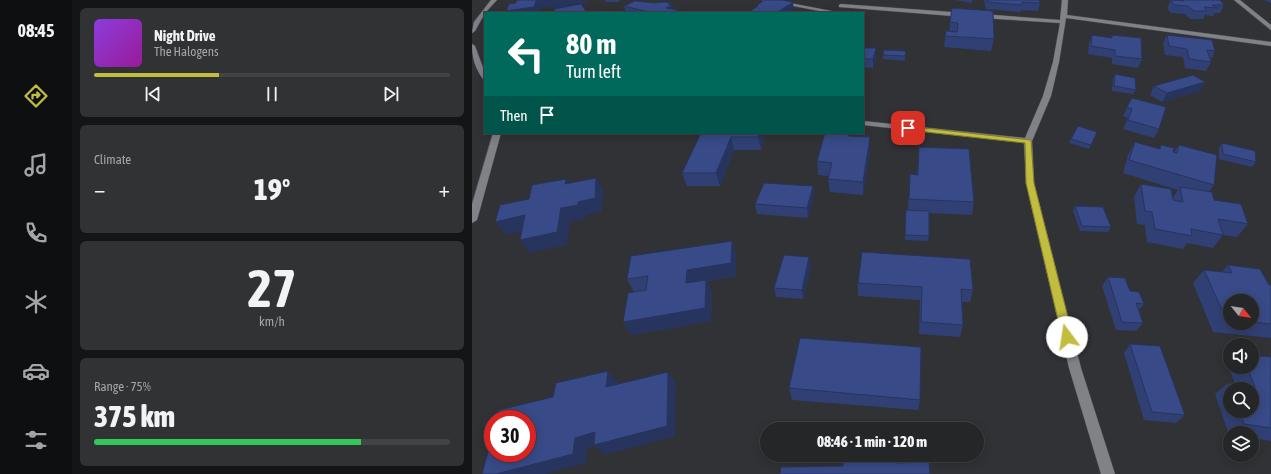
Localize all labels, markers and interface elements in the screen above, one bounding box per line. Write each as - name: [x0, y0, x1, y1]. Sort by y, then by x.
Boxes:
- text: 08:45: [17, 20, 55, 41]
- text: Night Drive: [154, 27, 216, 44]
- icon: left: [500, 28, 552, 80]
- text: 80 m: [566, 28, 616, 60]
- text: The Halogens: [154, 44, 219, 59]
- text: Turn left: [566, 61, 621, 82]
- icon: directions: [22, 82, 50, 110]
- icon: previous: [142, 83, 164, 105]
- icon: pause: [261, 83, 283, 105]
- icon: next: [380, 83, 402, 105]
- icon: arrive: [536, 104, 558, 126]
- text: Then: [500, 107, 528, 124]
- pin: [891, 111, 925, 145]
- icon: arrive: [897, 117, 919, 139]
- icon: music: [22, 151, 50, 179]
- text: Climate: [94, 152, 131, 167]
- text: 19°: [254, 172, 290, 206]
- text: −: [94, 176, 105, 202]
- text: +: [439, 176, 450, 202]
- icon: phone: [22, 219, 50, 247]
- text: 27: [248, 258, 296, 318]
- icon: climate: [22, 288, 50, 316]
- north arrow: [1223, 294, 1259, 330]
- map controls: [1223, 294, 1259, 462]
- text: km/h: [259, 314, 285, 329]
- position arrow: [1046, 316, 1088, 358]
- button: sound: [1223, 338, 1259, 374]
- icon: car: [22, 357, 50, 385]
- text: Range · 75%: [94, 379, 151, 394]
- button: search: [1223, 382, 1259, 418]
- text: 375 km: [94, 399, 175, 433]
- speed limit sign: 30: [484, 410, 536, 462]
- icon: filters: [22, 426, 50, 454]
- button: layers: [1223, 426, 1259, 462]
- text: 08:46 · 1 min · 120 m: [817, 433, 927, 450]

